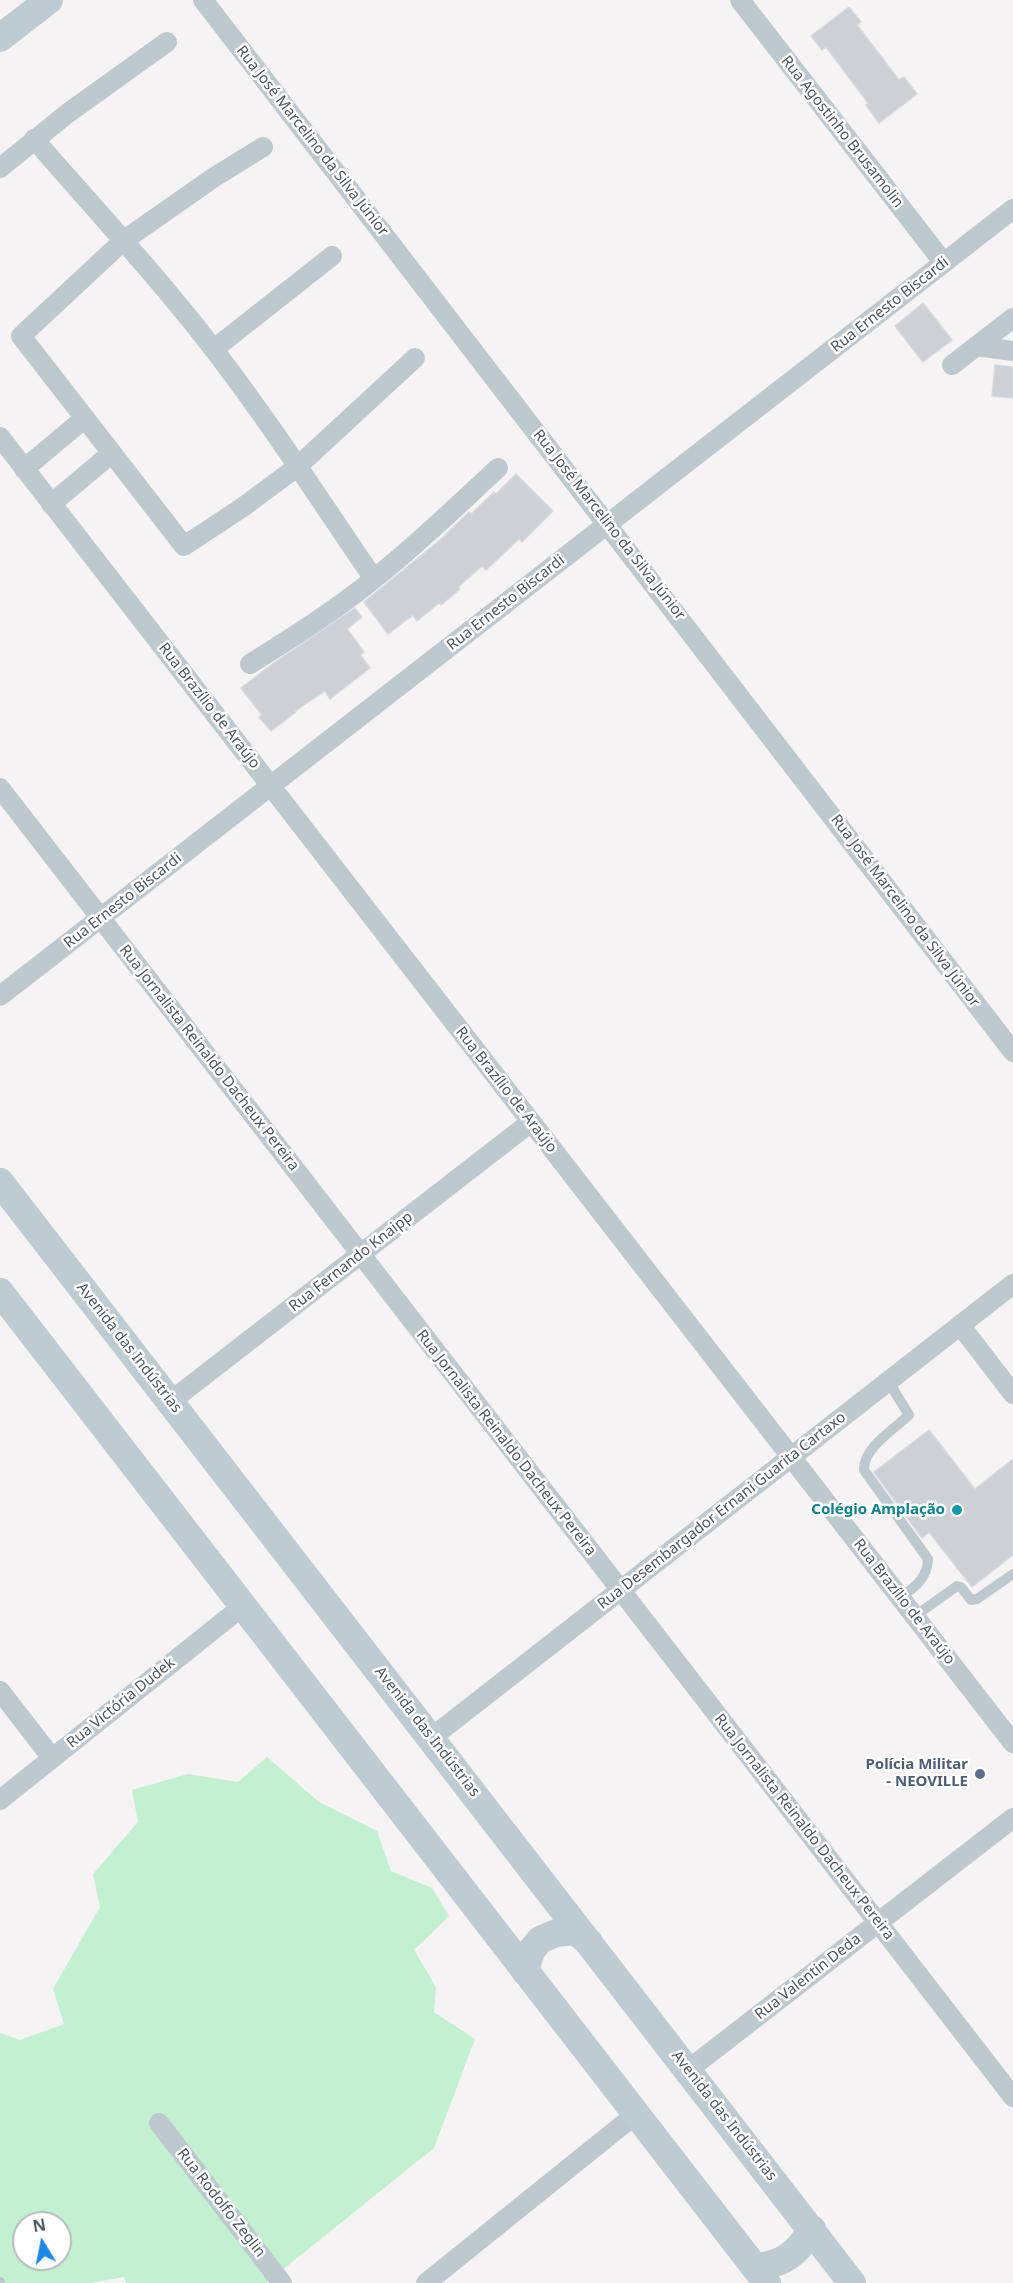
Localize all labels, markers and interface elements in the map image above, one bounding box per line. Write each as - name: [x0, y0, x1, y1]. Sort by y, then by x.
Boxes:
- street label: Rua José Marcelino da Silva Júnior: [232, 42, 392, 240]
- street label: Rua Agostinho Brusamolin: [777, 53, 907, 211]
- street label: Rua Ernesto Biscardi: [828, 254, 952, 356]
- street label: Rua José Marcelino da Silva Júnior: [529, 426, 689, 624]
- street label: Rua Ernesto Biscardi: [444, 552, 568, 654]
- street label: Rua Brazílio de Araújo: [154, 640, 264, 772]
- street label: Rua José Marcelino da Silva Júnior: [827, 811, 983, 1011]
- street label: Rua Ernesto Biscardi: [61, 850, 185, 952]
- street label: Rua Jornalista Reinaldo Dacheux Pereira: [115, 942, 303, 1174]
- street label: Rua Brazílio de Araújo: [451, 1024, 561, 1156]
- street label: Rua Fernando Knaipp: [286, 1208, 416, 1316]
- street label: Avenida das Indústrias: [73, 1279, 185, 1417]
- street label: Rua Jornalista Reinaldo Dacheux Pereira: [412, 1327, 600, 1559]
- street label: Rua Desembargador Ernani Guarita Cartaxo: [594, 1408, 850, 1614]
- place label: Colégio Amplação: [811, 1501, 945, 1519]
- marker: Colégio Amplação: [950, 1503, 964, 1517]
- street label: Rua Brazílio de Araújo: [849, 1536, 959, 1668]
- street label: Rua Victória Dudek: [63, 1654, 179, 1752]
- street label: Avenida das Indústrias: [371, 1663, 483, 1801]
- street label: Rua Jornalista Reinaldo Dacheux Pereira: [710, 1711, 898, 1943]
- place label: Polícia Militar - NEOVILLE: [865, 1756, 968, 1791]
- marker: Polícia Militar - NEOVILLE: [973, 1767, 987, 1781]
- street label: Rua Valentin Deda: [752, 1930, 864, 2024]
- street label: Avenida das Indústrias: [668, 2047, 780, 2185]
- street label: Rua Rodolfo Zeglin: [173, 2145, 269, 2261]
- north arrow: [12, 2211, 72, 2271]
- text: N: [31, 2213, 48, 2237]

